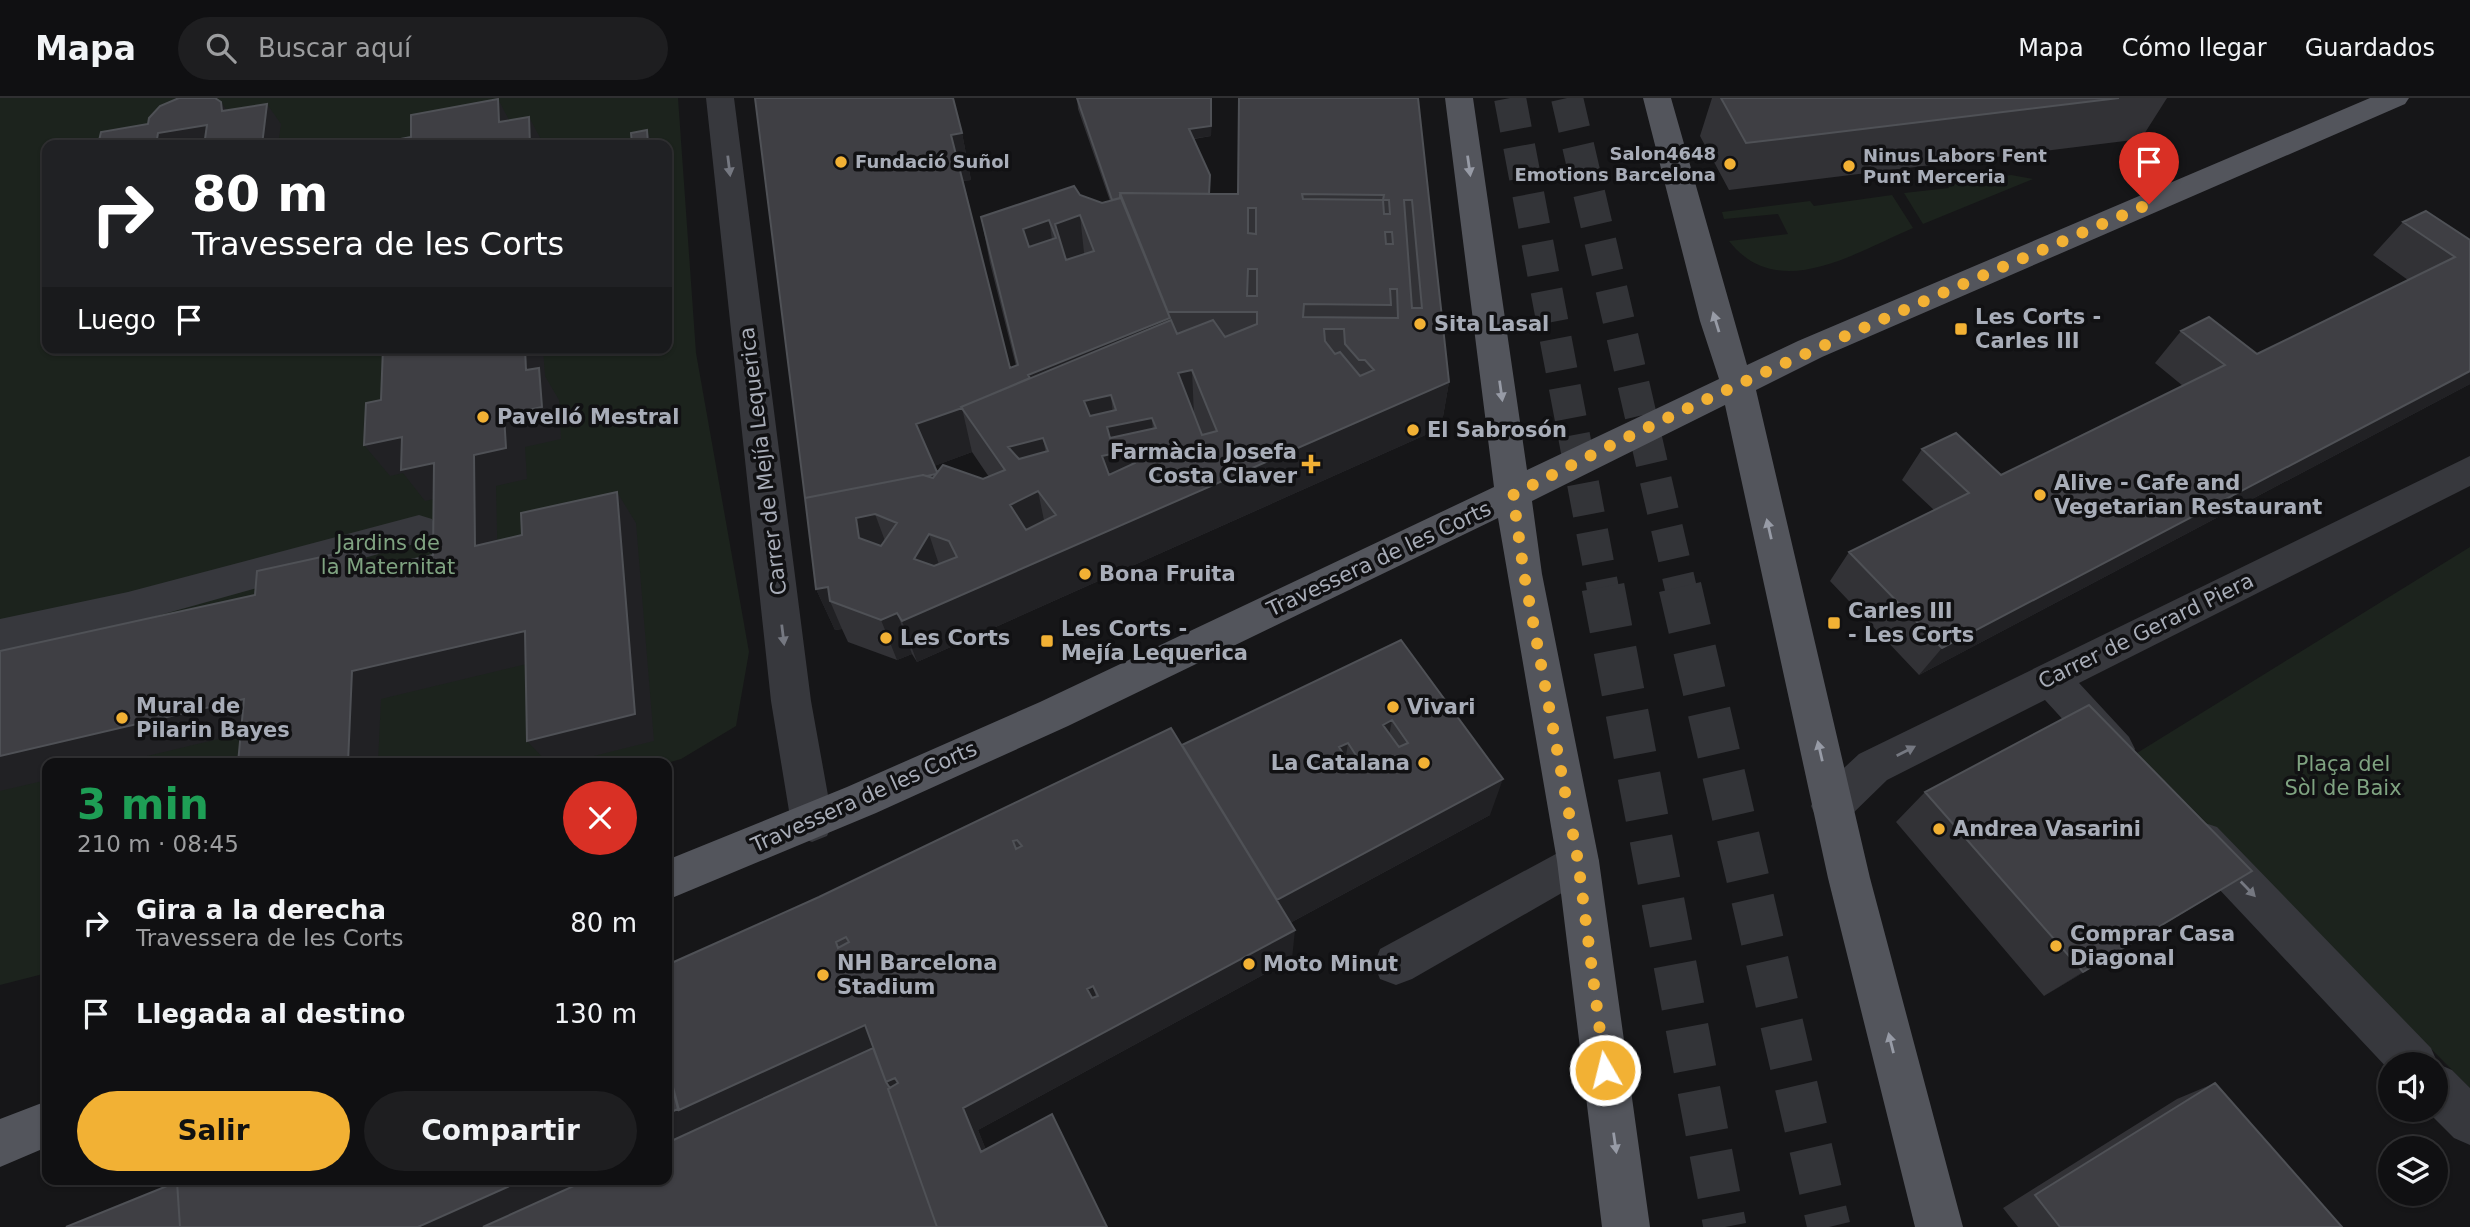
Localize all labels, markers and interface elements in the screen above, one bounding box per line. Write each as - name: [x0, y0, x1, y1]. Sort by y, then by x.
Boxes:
- search box: [178, 17, 668, 80]
- text: Mapa: [35, 29, 136, 68]
- icon: search: [202, 29, 240, 67]
- text: Buscar aquí: [258, 33, 411, 63]
- text: Mapa: [2018, 34, 2084, 62]
- text: Cómo llegar: [2122, 34, 2267, 62]
- text: Guardados: [2305, 34, 2435, 62]
- pin: [2119, 132, 2179, 204]
- place label: Salon4648 Emotions Barcelona: [1515, 143, 1716, 185]
- icon: arrive: [2130, 143, 2168, 181]
- place label: Ninus Labors Fent Punt Merceria: [1863, 145, 2047, 187]
- place label: Fundació Suñol: [855, 151, 1010, 172]
- marker: Fundació Suñol: [833, 154, 849, 170]
- one-way arrow: [723, 155, 734, 177]
- one-way arrow: [1464, 155, 1475, 177]
- marker: Salon4648 Emotions Barcelona: [1722, 156, 1738, 172]
- marker: Ninus Labors Fent Punt Merceria: [1841, 158, 1857, 174]
- text: 80 m: [192, 166, 328, 223]
- icon: right: [77, 168, 168, 259]
- text: Travessera de les Corts: [192, 225, 564, 263]
- icon: arrive: [170, 301, 208, 339]
- text: Luego: [77, 305, 156, 335]
- place label: Les Corts - Carles III: [1975, 305, 2101, 353]
- one-way arrow: [1711, 311, 1721, 332]
- place label: Sita Lasal: [1434, 312, 1549, 336]
- marker: Sita Lasal: [1412, 316, 1428, 332]
- marker: Les Corts - Carles III: [1953, 321, 1969, 337]
- street label: Carrer de Mejía Lequerica: [735, 326, 791, 596]
- one-way arrow: [1495, 380, 1506, 402]
- place label: Pavelló Mestral: [497, 405, 679, 429]
- marker: Pavelló Mestral: [475, 409, 491, 425]
- place label: El Sabrosón: [1427, 418, 1567, 442]
- marker: El Sabrosón: [1405, 422, 1421, 438]
- place label: Farmàcia Josefa Costa Claver: [1110, 440, 1298, 488]
- marker: Farmàcia Josefa Costa Claver: [1303, 456, 1319, 472]
- place label: Alive - Cafe and Vegetarian Restaurant: [2054, 471, 2322, 519]
- marker: Alive - Cafe and Vegetarian Restaurant: [2032, 487, 2048, 503]
- street label: Travessera de les Corts: [1262, 497, 1495, 622]
- one-way arrow: [1763, 518, 1774, 540]
- park label: Jardins de la Maternitat: [321, 531, 455, 579]
- place label: Bona Fruita: [1099, 562, 1236, 586]
- marker: Bona Fruita: [1077, 566, 1093, 582]
- street label: Carrer de Gerard Piera: [2034, 568, 2258, 694]
- place label: Carles III - Les Corts: [1848, 599, 1974, 647]
- marker: Carles III - Les Corts: [1826, 615, 1842, 631]
- place label: Les Corts - Mejía Lequerica: [1061, 617, 1248, 665]
- one-way arrow: [778, 624, 789, 646]
- place label: Les Corts: [900, 626, 1010, 650]
- marker: Les Corts: [878, 630, 894, 646]
- marker: Les Corts - Mejía Lequerica: [1039, 633, 1055, 649]
- place label: Mural de Pilarin Bayes: [136, 694, 290, 742]
- place label: Vivari: [1407, 695, 1476, 719]
- marker: Vivari: [1385, 699, 1401, 715]
- marker: Mural de Pilarin Bayes: [114, 710, 130, 726]
- street label: Travessera de les Corts: [747, 736, 980, 858]
- one-way arrow: [1814, 740, 1825, 762]
- one-way arrow: [1896, 745, 1916, 756]
- place label: La Catalana: [1271, 751, 1410, 775]
- park label: Plaça del Sòl de Baix: [2284, 752, 2402, 800]
- marker: La Catalana: [1416, 755, 1432, 771]
- text: 3 min: [77, 780, 209, 829]
- button: close: [563, 781, 637, 855]
- place label: Andrea Vasarini: [1953, 817, 2141, 841]
- marker: Andrea Vasarini: [1931, 821, 1947, 837]
- text: 210 m · 08:45: [77, 831, 239, 857]
- one-way arrow: [2239, 880, 2255, 897]
- text: Gira a la derecha: [136, 895, 386, 925]
- icon: right: [77, 904, 115, 942]
- text: 80 m: [570, 908, 637, 938]
- place label: Comprar Casa Diagonal: [2070, 922, 2235, 970]
- text: Travessera de les Corts: [136, 925, 403, 951]
- marker: Comprar Casa Diagonal: [2048, 938, 2064, 954]
- place label: NH Barcelona Stadium: [837, 951, 997, 999]
- place label: Moto Minut: [1263, 952, 1398, 976]
- marker: Moto Minut: [1241, 956, 1257, 972]
- marker: NH Barcelona Stadium: [815, 967, 831, 983]
- icon: arrive: [77, 995, 115, 1033]
- text: Llegada al destino: [136, 999, 405, 1029]
- text: 130 m: [554, 999, 637, 1029]
- one-way arrow: [1885, 1032, 1896, 1054]
- position arrow: [1568, 1033, 1642, 1107]
- map controls: [2378, 1052, 2448, 1206]
- button: sound: [2378, 1052, 2448, 1122]
- button: Salir: [77, 1091, 350, 1171]
- button: Compartir: [364, 1091, 637, 1171]
- one-way arrow: [1610, 1132, 1621, 1154]
- button: layers: [2378, 1136, 2448, 1206]

